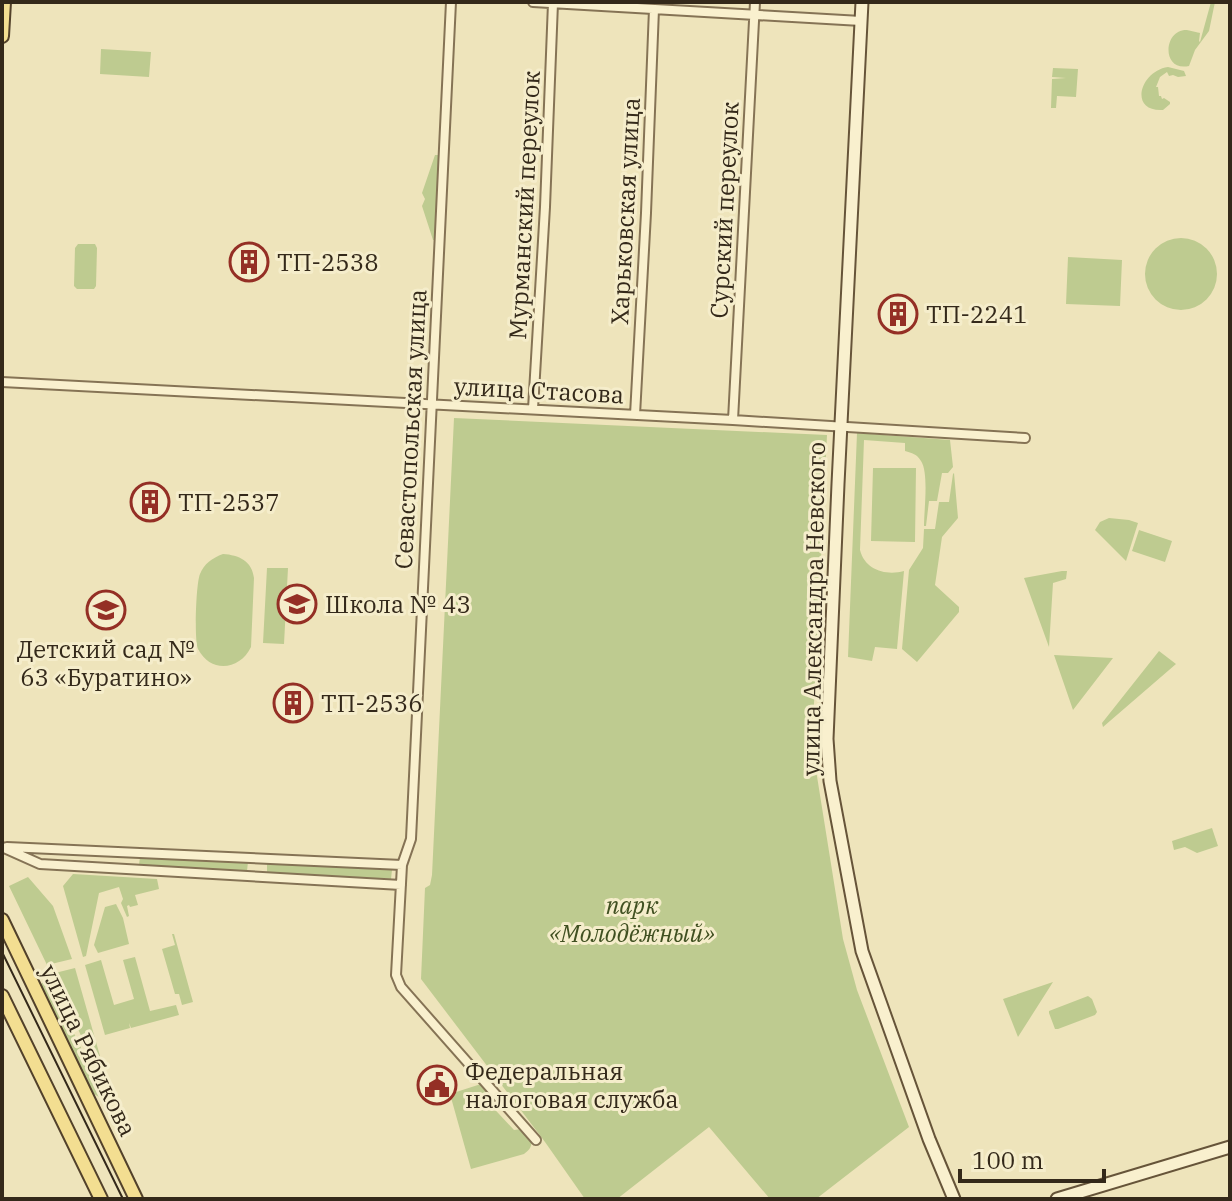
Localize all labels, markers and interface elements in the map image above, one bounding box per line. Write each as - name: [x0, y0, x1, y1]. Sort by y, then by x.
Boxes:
- street label: Мурманский переулок: [501, 70, 547, 340]
- street label: Харьковская улица: [603, 97, 647, 325]
- street label: Сурский переулок: [702, 101, 746, 319]
- building icon: ТП-2538: [228, 241, 270, 283]
- place label: ТП-2538: [277, 246, 379, 278]
- street label: Севастопольская улица: [387, 288, 433, 570]
- building icon: ТП-2241: [877, 293, 919, 335]
- place label: ТП-2241: [926, 298, 1028, 330]
- street label: улица Стасова: [453, 370, 625, 410]
- street label: улица Александра Невского: [794, 442, 832, 776]
- building icon: ТП-2537: [129, 481, 171, 523]
- place label: ТП-2537: [178, 486, 280, 518]
- school or university icon: Школа № 43: [276, 583, 318, 625]
- place label: Школа № 43: [325, 588, 471, 620]
- school or university icon: Детский сад № 63 «Буратино»: [85, 589, 127, 631]
- place label: Детский сад № 63 «Буратино»: [17, 633, 195, 693]
- building icon: ТП-2536: [272, 682, 314, 724]
- place label: ТП-2536: [321, 687, 423, 719]
- park label: парк «Молодёжный»: [549, 889, 715, 949]
- street label: улица Рябикова: [34, 959, 144, 1141]
- place label: Федеральная налоговая служба: [465, 1055, 679, 1115]
- public building icon: Федеральная налоговая служба: [416, 1064, 458, 1106]
- scale bar: [960, 1133, 1104, 1183]
- text: 100 m: [972, 1144, 1044, 1176]

